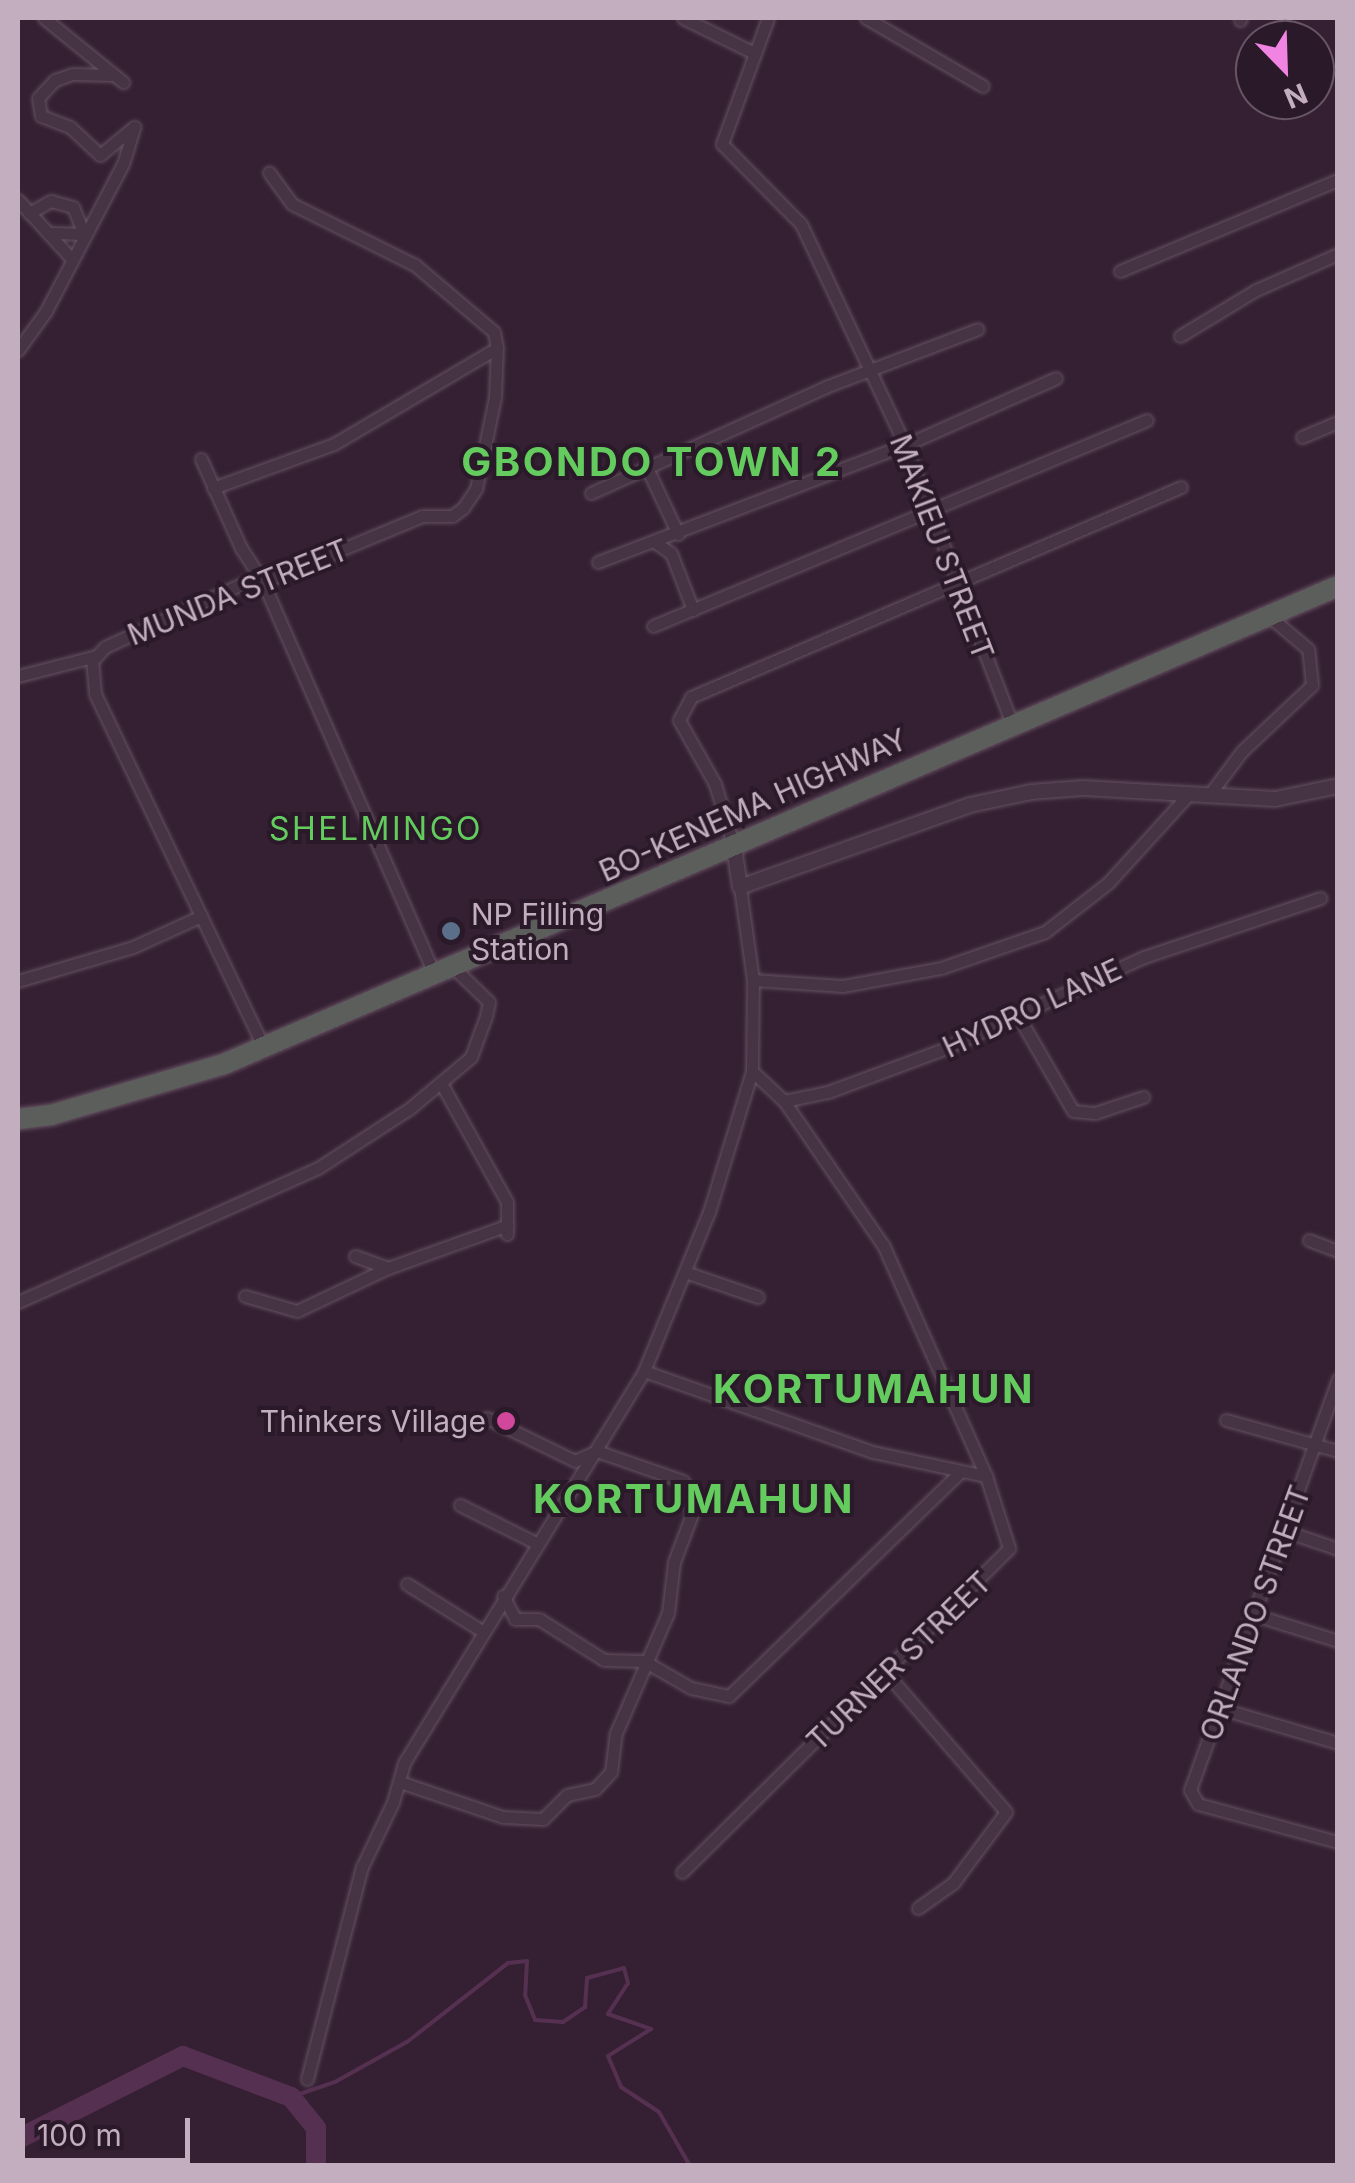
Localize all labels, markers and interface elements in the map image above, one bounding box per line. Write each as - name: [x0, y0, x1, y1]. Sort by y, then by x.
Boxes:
- north arrow: [1235, 20, 1335, 120]
- text: N: [1279, 76, 1312, 116]
- street label: MAKIEU STREET: [883, 429, 1001, 665]
- district label: GBONDO TOWN 2: [461, 438, 843, 486]
- street label: MUNDA STREET: [122, 531, 354, 653]
- street label: BO-KENEMA HIGHWAY: [593, 721, 913, 889]
- district label: SHELMINGO: [269, 810, 483, 848]
- place label: NP Filling Station: [471, 896, 604, 966]
- marker: NP Filling Station: [440, 920, 462, 942]
- street label: HYDRO LANE: [937, 951, 1127, 1065]
- district label: KORTUMAHUN: [713, 1365, 1035, 1413]
- place label: Thinkers Village: [260, 1403, 486, 1439]
- marker: Thinkers Village: [495, 1410, 517, 1432]
- district label: KORTUMAHUN: [533, 1475, 855, 1523]
- street label: ORLANDO STREET: [1192, 1481, 1318, 1745]
- street label: TURNER STREET: [799, 1564, 999, 1758]
- scale bar: [25, 2098, 195, 2160]
- text: 100 m: [37, 2117, 122, 2153]

